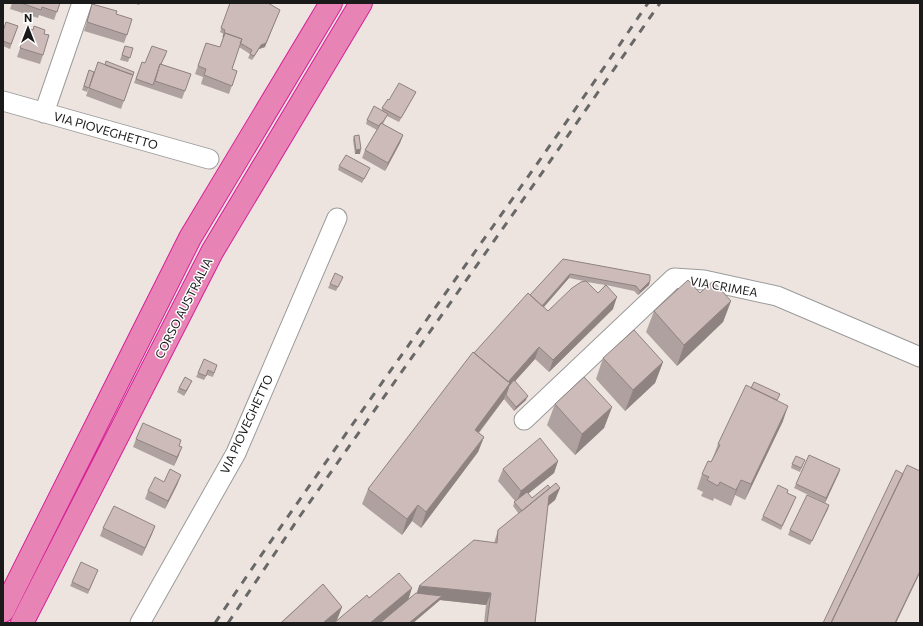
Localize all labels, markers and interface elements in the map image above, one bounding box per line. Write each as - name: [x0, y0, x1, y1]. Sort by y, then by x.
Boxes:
- north arrow: [8, 8, 48, 48]
- text: N: [24, 11, 32, 24]
- street label: VIA PIOVEGHETTO: [52, 108, 160, 152]
- street label: CORSO AUSTRALIA: [151, 255, 215, 361]
- street label: VIA CRIMEA: [689, 273, 759, 299]
- street label: VIA PIOVEGHETTO: [217, 372, 275, 476]

